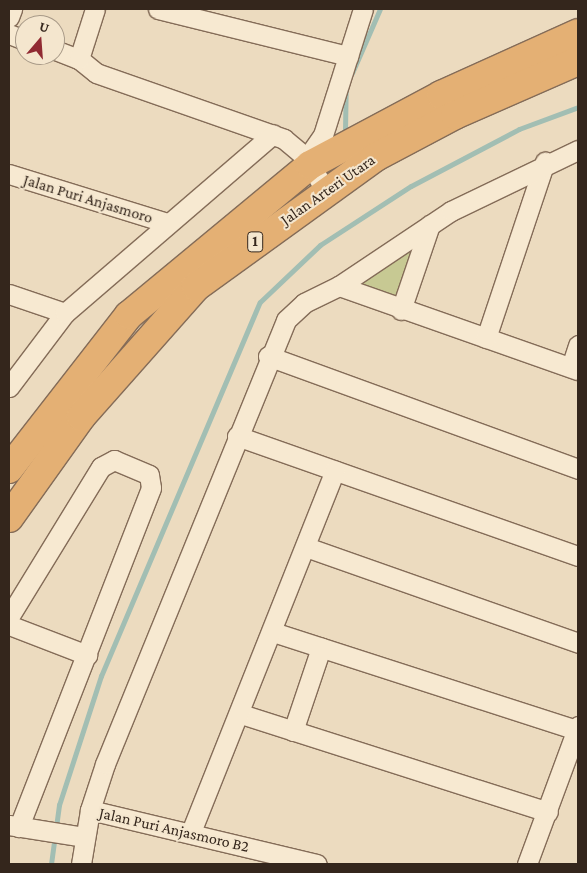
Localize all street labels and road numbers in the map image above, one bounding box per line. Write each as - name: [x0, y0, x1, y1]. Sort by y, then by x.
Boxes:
- street label: Jalan Arteri Utara: [277, 150, 379, 230]
- street label: Jalan Puri Anjasmoro: [21, 170, 155, 228]
- road number: 1: [246, 230, 264, 254]
- street label: Jalan Puri Anjasmoro B2: [97, 803, 251, 857]

